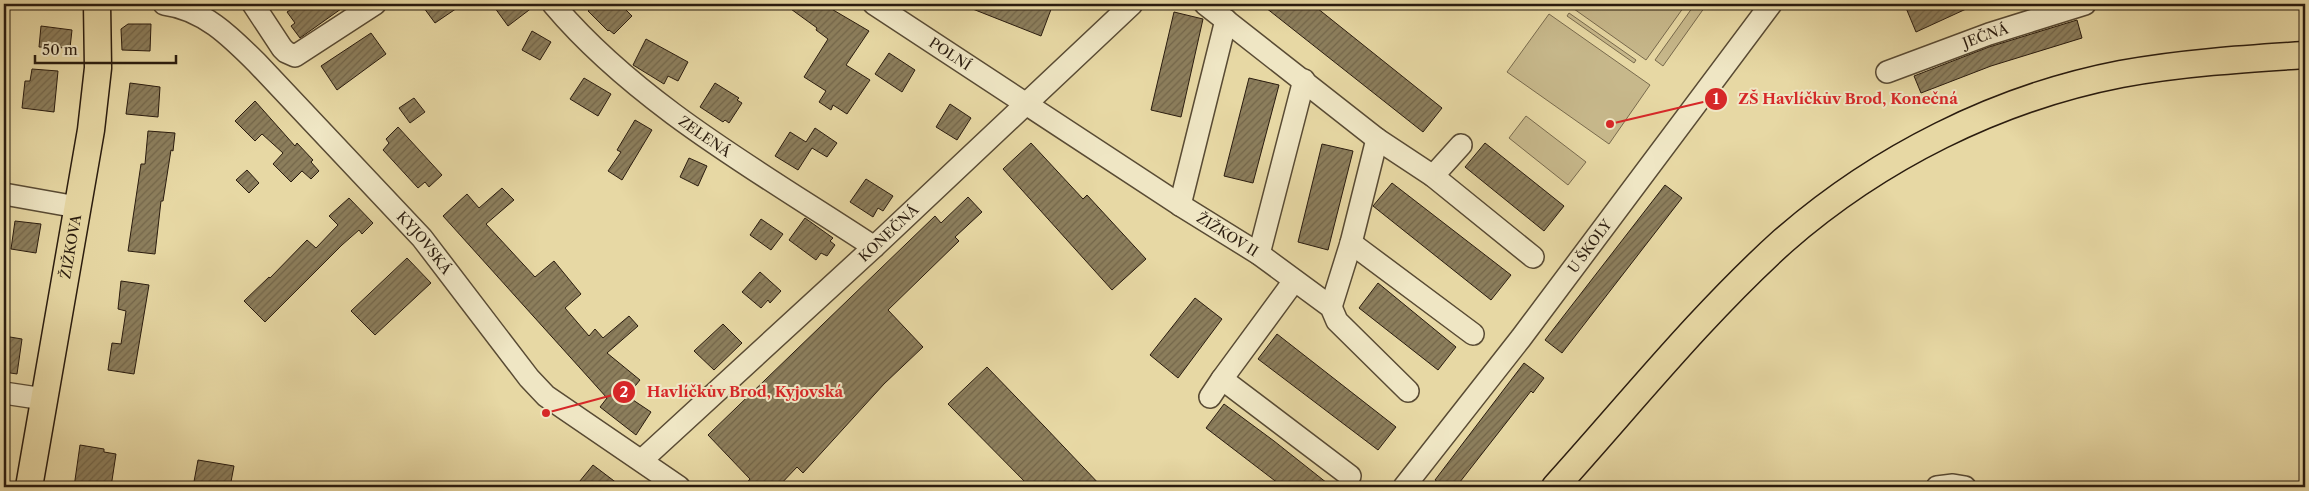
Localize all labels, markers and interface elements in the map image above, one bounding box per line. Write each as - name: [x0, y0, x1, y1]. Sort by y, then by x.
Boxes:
- street label: JEČNÁ: [1958, 19, 2011, 53]
- scale bar: [35, 32, 176, 64]
- street label: POLNÍ: [926, 34, 975, 74]
- text: 50 m: [42, 40, 78, 59]
- callout: ZŠ Havlíčkův Brod, Konečná: [1703, 84, 1968, 114]
- text: 1: [1713, 89, 1720, 108]
- text: ZŠ Havlíčkův Brod, Konečná: [1738, 89, 1958, 108]
- street label: ZELENÁ: [675, 112, 735, 161]
- street label: KONEČNÁ: [855, 200, 923, 266]
- street label: KYJOVSKÁ: [393, 208, 456, 278]
- street label: ŽIŽKOV II: [1193, 208, 1262, 260]
- street label: ŽIŽKOVA: [55, 212, 85, 280]
- street label: U ŠKOLY: [1564, 215, 1616, 277]
- callout: Havlíčkův Brod, Kyjovská: [612, 377, 853, 407]
- text: 2: [620, 382, 629, 401]
- text: Havlíčkův Brod, Kyjovská: [647, 382, 843, 401]

